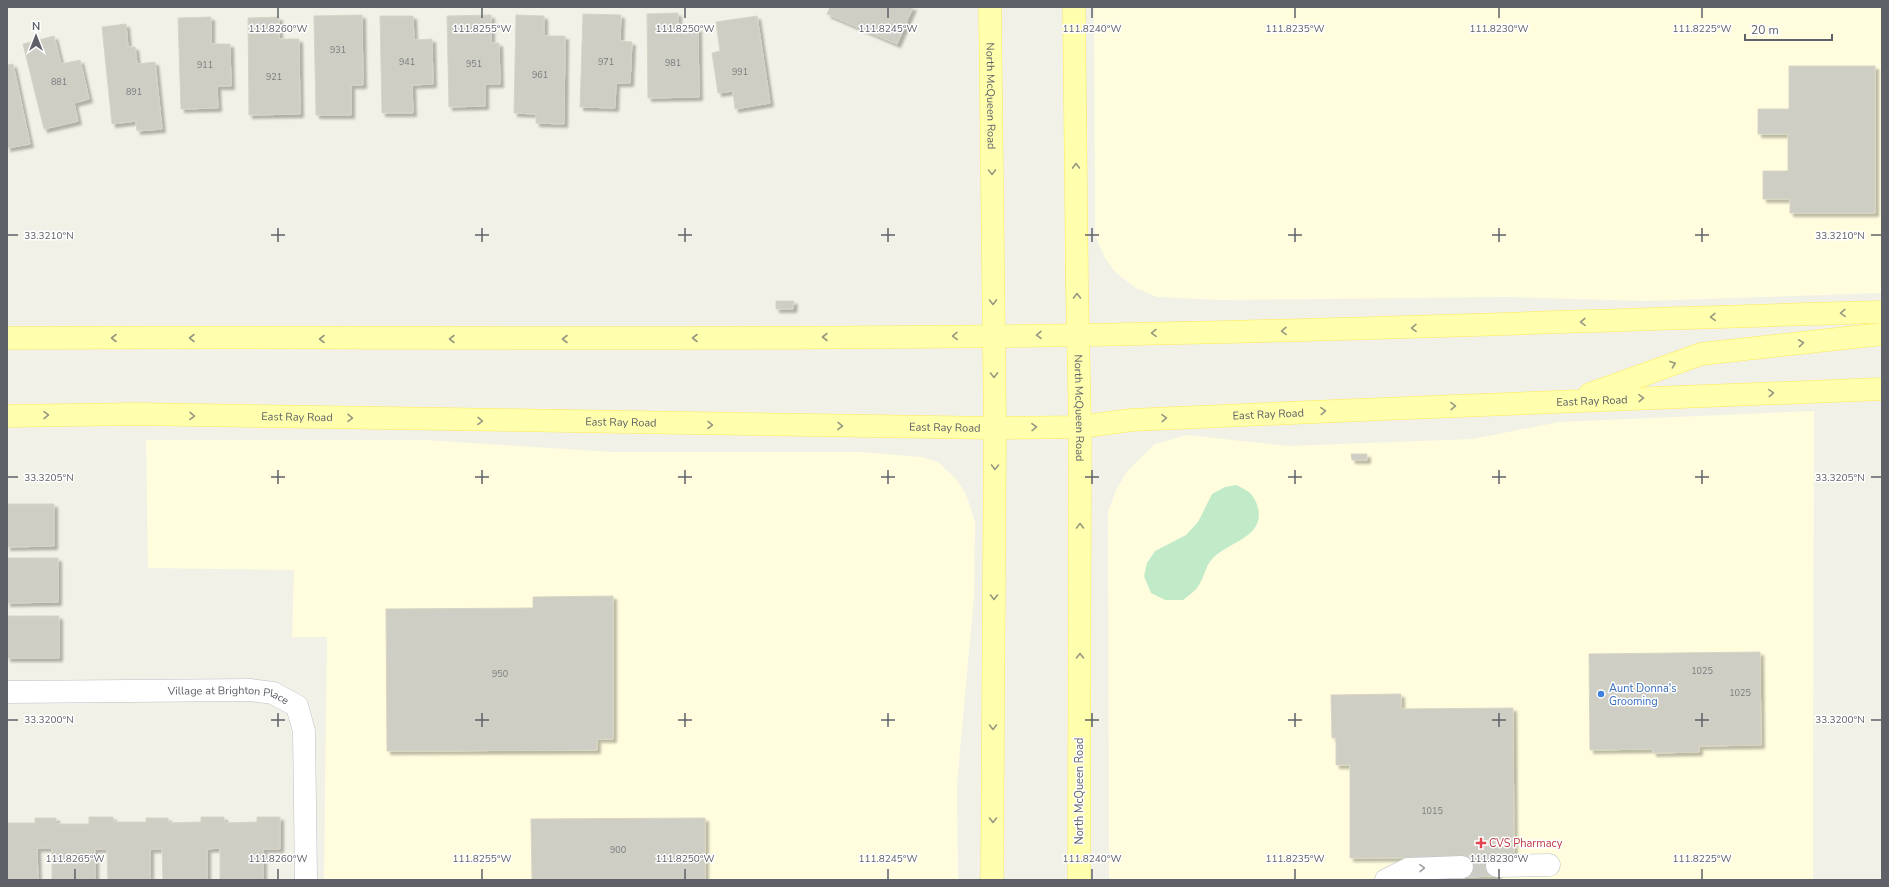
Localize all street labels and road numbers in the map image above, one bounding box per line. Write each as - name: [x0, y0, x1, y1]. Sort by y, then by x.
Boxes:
- street label: North McQueen Road: [983, 42, 999, 150]
- street label: North McQueen Road: [1071, 354, 1088, 461]
- street label: East Ray Road: [1556, 392, 1628, 410]
- street label: East Ray Road: [1232, 405, 1304, 423]
- street label: East Ray Road: [261, 409, 333, 425]
- street label: East Ray Road: [585, 414, 657, 430]
- street label: East Ray Road: [909, 419, 981, 435]
- street label: Village at Brighton Place: [167, 682, 292, 708]
- street label: North McQueen Road: [1072, 738, 1087, 844]

